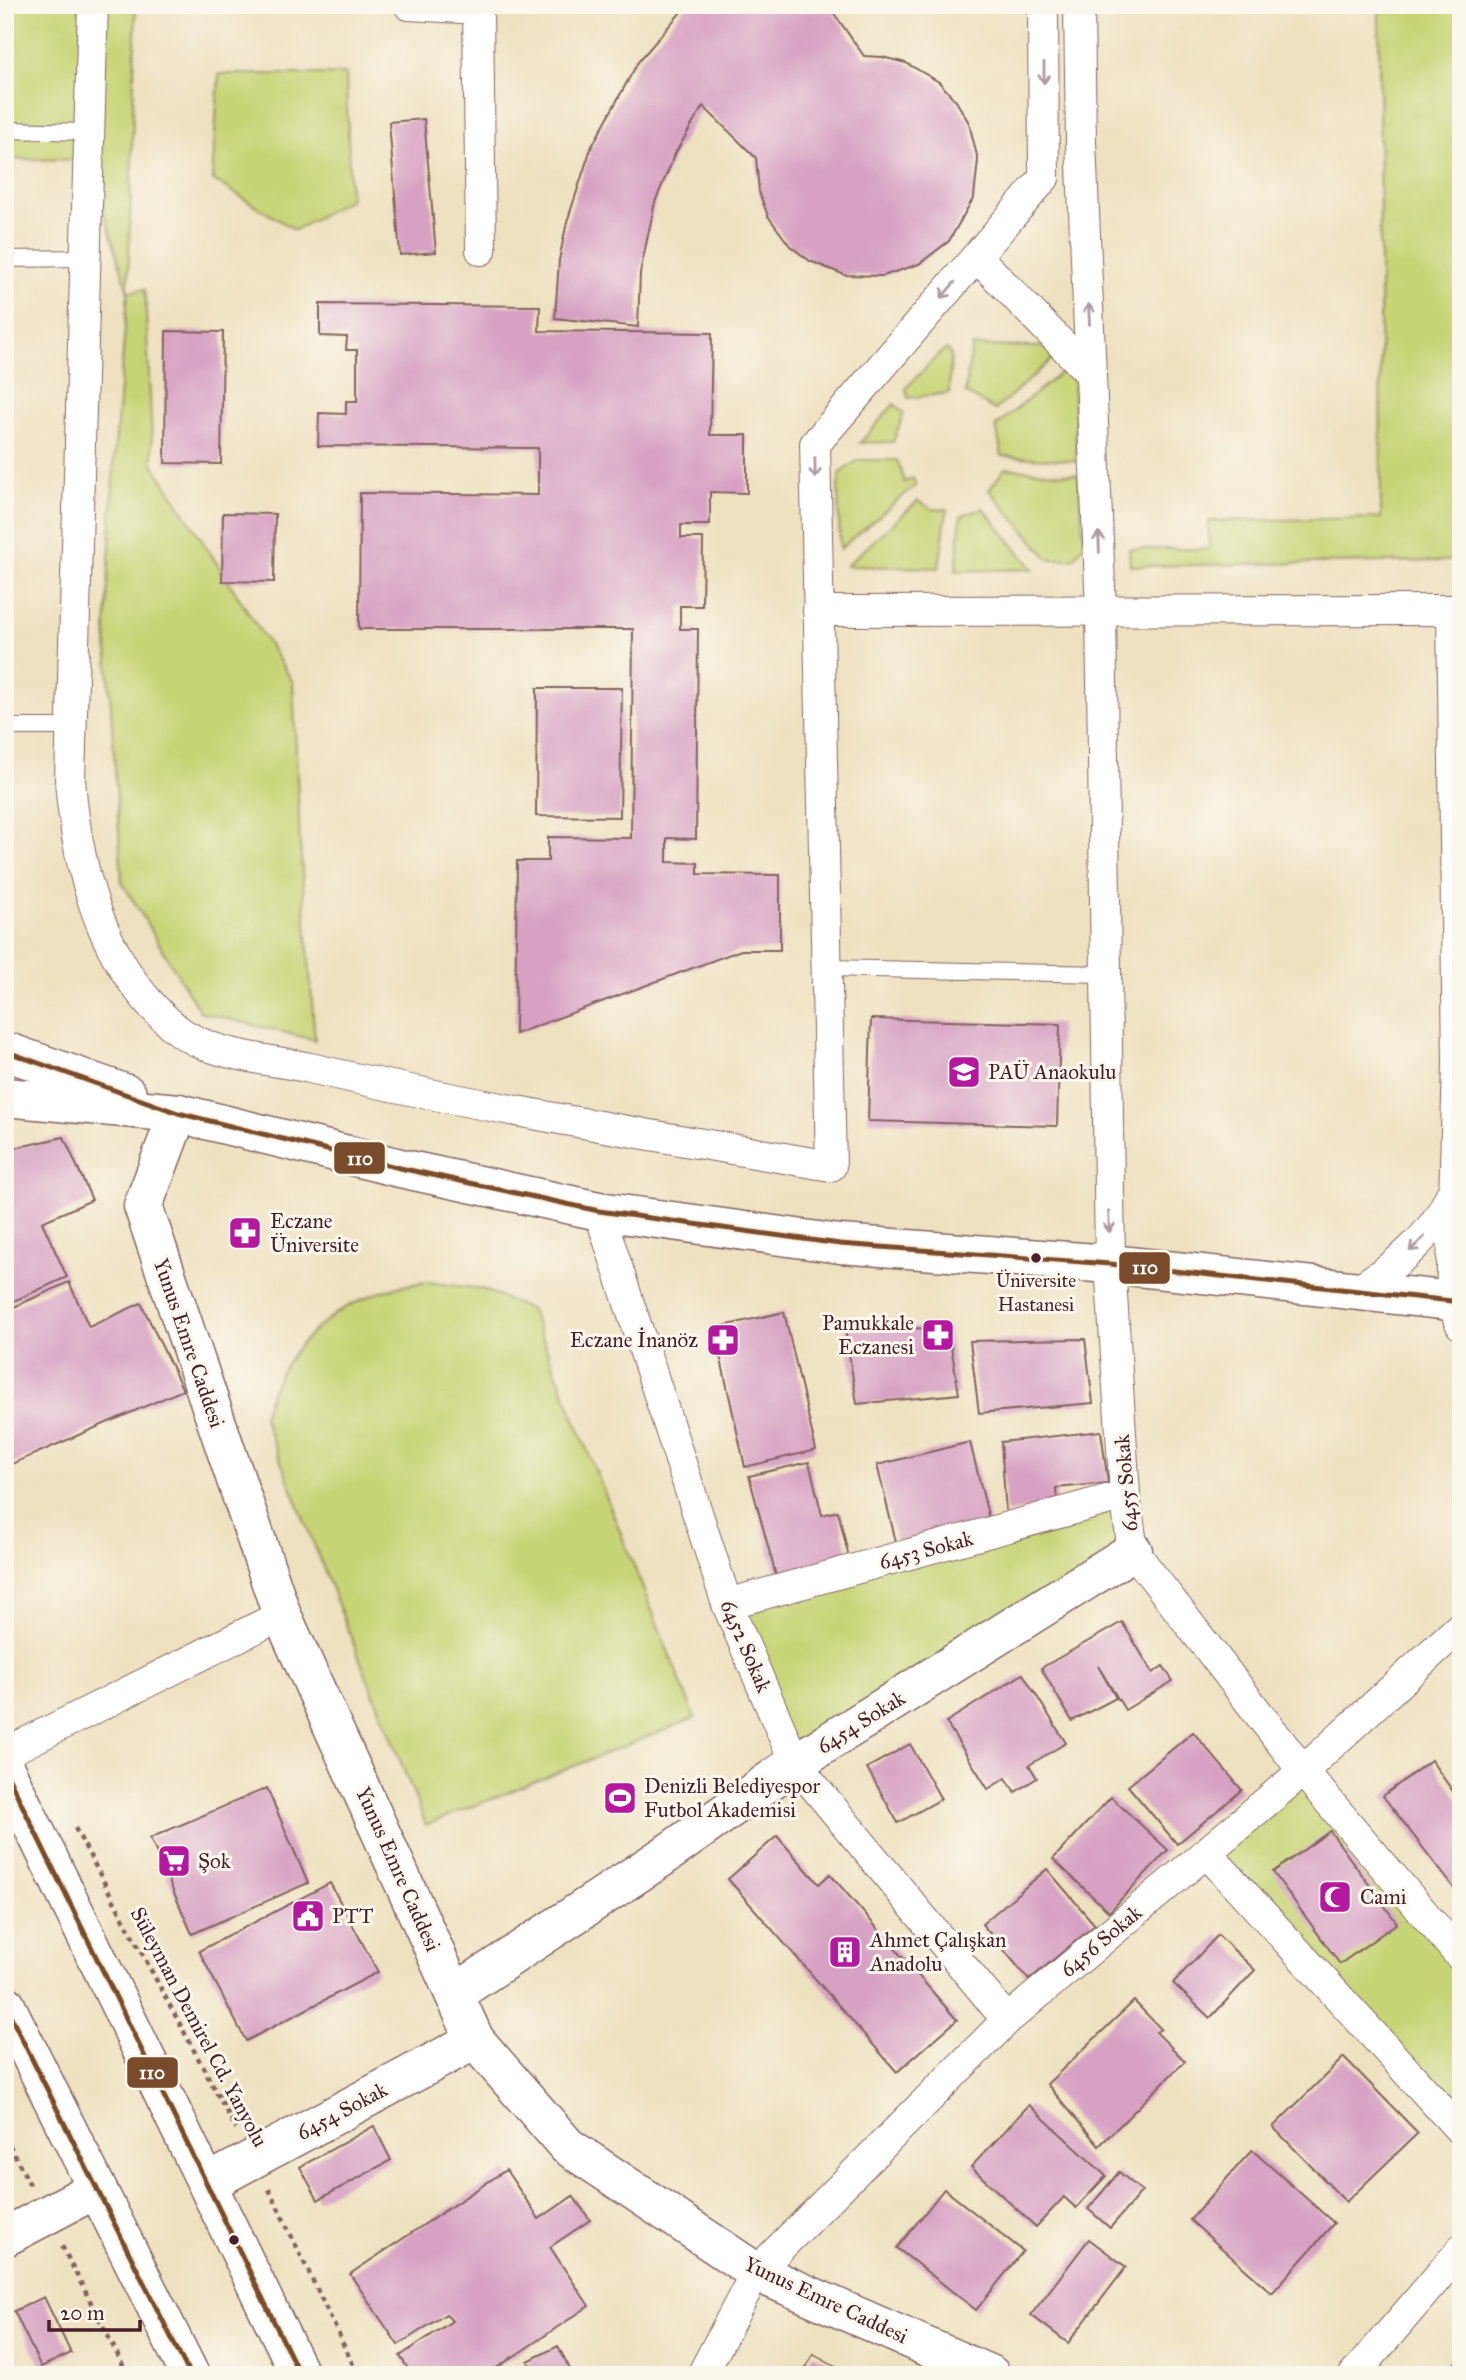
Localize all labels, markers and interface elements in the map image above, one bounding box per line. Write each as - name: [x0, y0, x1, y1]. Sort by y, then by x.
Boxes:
- one-way arrow: [1037, 62, 1050, 85]
- one-way arrow: [940, 281, 956, 299]
- one-way arrow: [1082, 303, 1095, 326]
- one-way arrow: [809, 456, 822, 479]
- one-way arrow: [1092, 530, 1105, 553]
- school or university icon: PAÜ Anaokulu: [945, 1053, 983, 1091]
- place label: PAÜ Anaokulu: [988, 1059, 1117, 1085]
- line badge: 110: [333, 1141, 386, 1175]
- text: 110: [347, 1147, 373, 1170]
- place label: Eczane Üniversite: [270, 1208, 359, 1258]
- one-way arrow: [1102, 1210, 1116, 1233]
- pharmacy icon: Eczane Üniversite: [226, 1214, 264, 1252]
- one-way arrow: [1409, 1236, 1426, 1253]
- marker: Üniversite Hastanesi: [1029, 1251, 1043, 1265]
- line badge: 110: [1118, 1251, 1171, 1285]
- street label: Yunus Emre Caddesi: [148, 1255, 230, 1431]
- text: 110: [1132, 1256, 1158, 1279]
- place label: Üniversite Hastanesi: [996, 1269, 1076, 1316]
- place label: Pamukkale Eczanesi: [822, 1310, 914, 1360]
- pharmacy icon: Pamukkale Eczanesi: [919, 1316, 957, 1354]
- pharmacy icon: Eczane İnanöz: [704, 1321, 742, 1359]
- place label: Eczane İnanöz: [570, 1327, 698, 1353]
- street label: 6455 Sokak: [1109, 1433, 1143, 1533]
- street label: 6453 Sokak: [876, 1525, 976, 1575]
- street label: 6452 Sokak: [715, 1596, 777, 1696]
- street label: 6454 Sokak: [812, 1685, 910, 1759]
- place label: Denizli Belediyespor Futbol Akademisi: [644, 1773, 820, 1823]
- sports icon: Denizli Belediyespor Futbol Akademisi: [601, 1779, 639, 1817]
- street label: Yunus Emre Caddesi: [350, 1783, 446, 1956]
- supermarket icon: Şok: [155, 1842, 193, 1880]
- place label: Şok: [198, 1848, 231, 1874]
- mosque icon: Cami: [1316, 1878, 1354, 1916]
- place label: Cami: [1360, 1884, 1407, 1910]
- public building icon: PTT: [289, 1897, 327, 1935]
- street label: 6456 Sokak: [1055, 1899, 1147, 1983]
- street label: Süleyman Demirel Cd. Yanyolu: [125, 1903, 273, 2151]
- place label: PTT: [332, 1903, 373, 1929]
- place label: Ahmet Çalışkan Anadolu: [869, 1927, 1006, 1977]
- building icon: Ahmet Çalışkan Anadolu: [826, 1933, 864, 1971]
- line badge: 110: [126, 2056, 179, 2089]
- text: 110: [139, 2061, 165, 2084]
- street label: 6454 Sokak: [292, 2076, 392, 2146]
- unlabelled marker: [227, 2233, 241, 2247]
- street label: Yunus Emre Caddesi: [740, 2251, 912, 2349]
- scale bar: [49, 2289, 140, 2333]
- text: 20 m: [60, 2300, 105, 2326]

